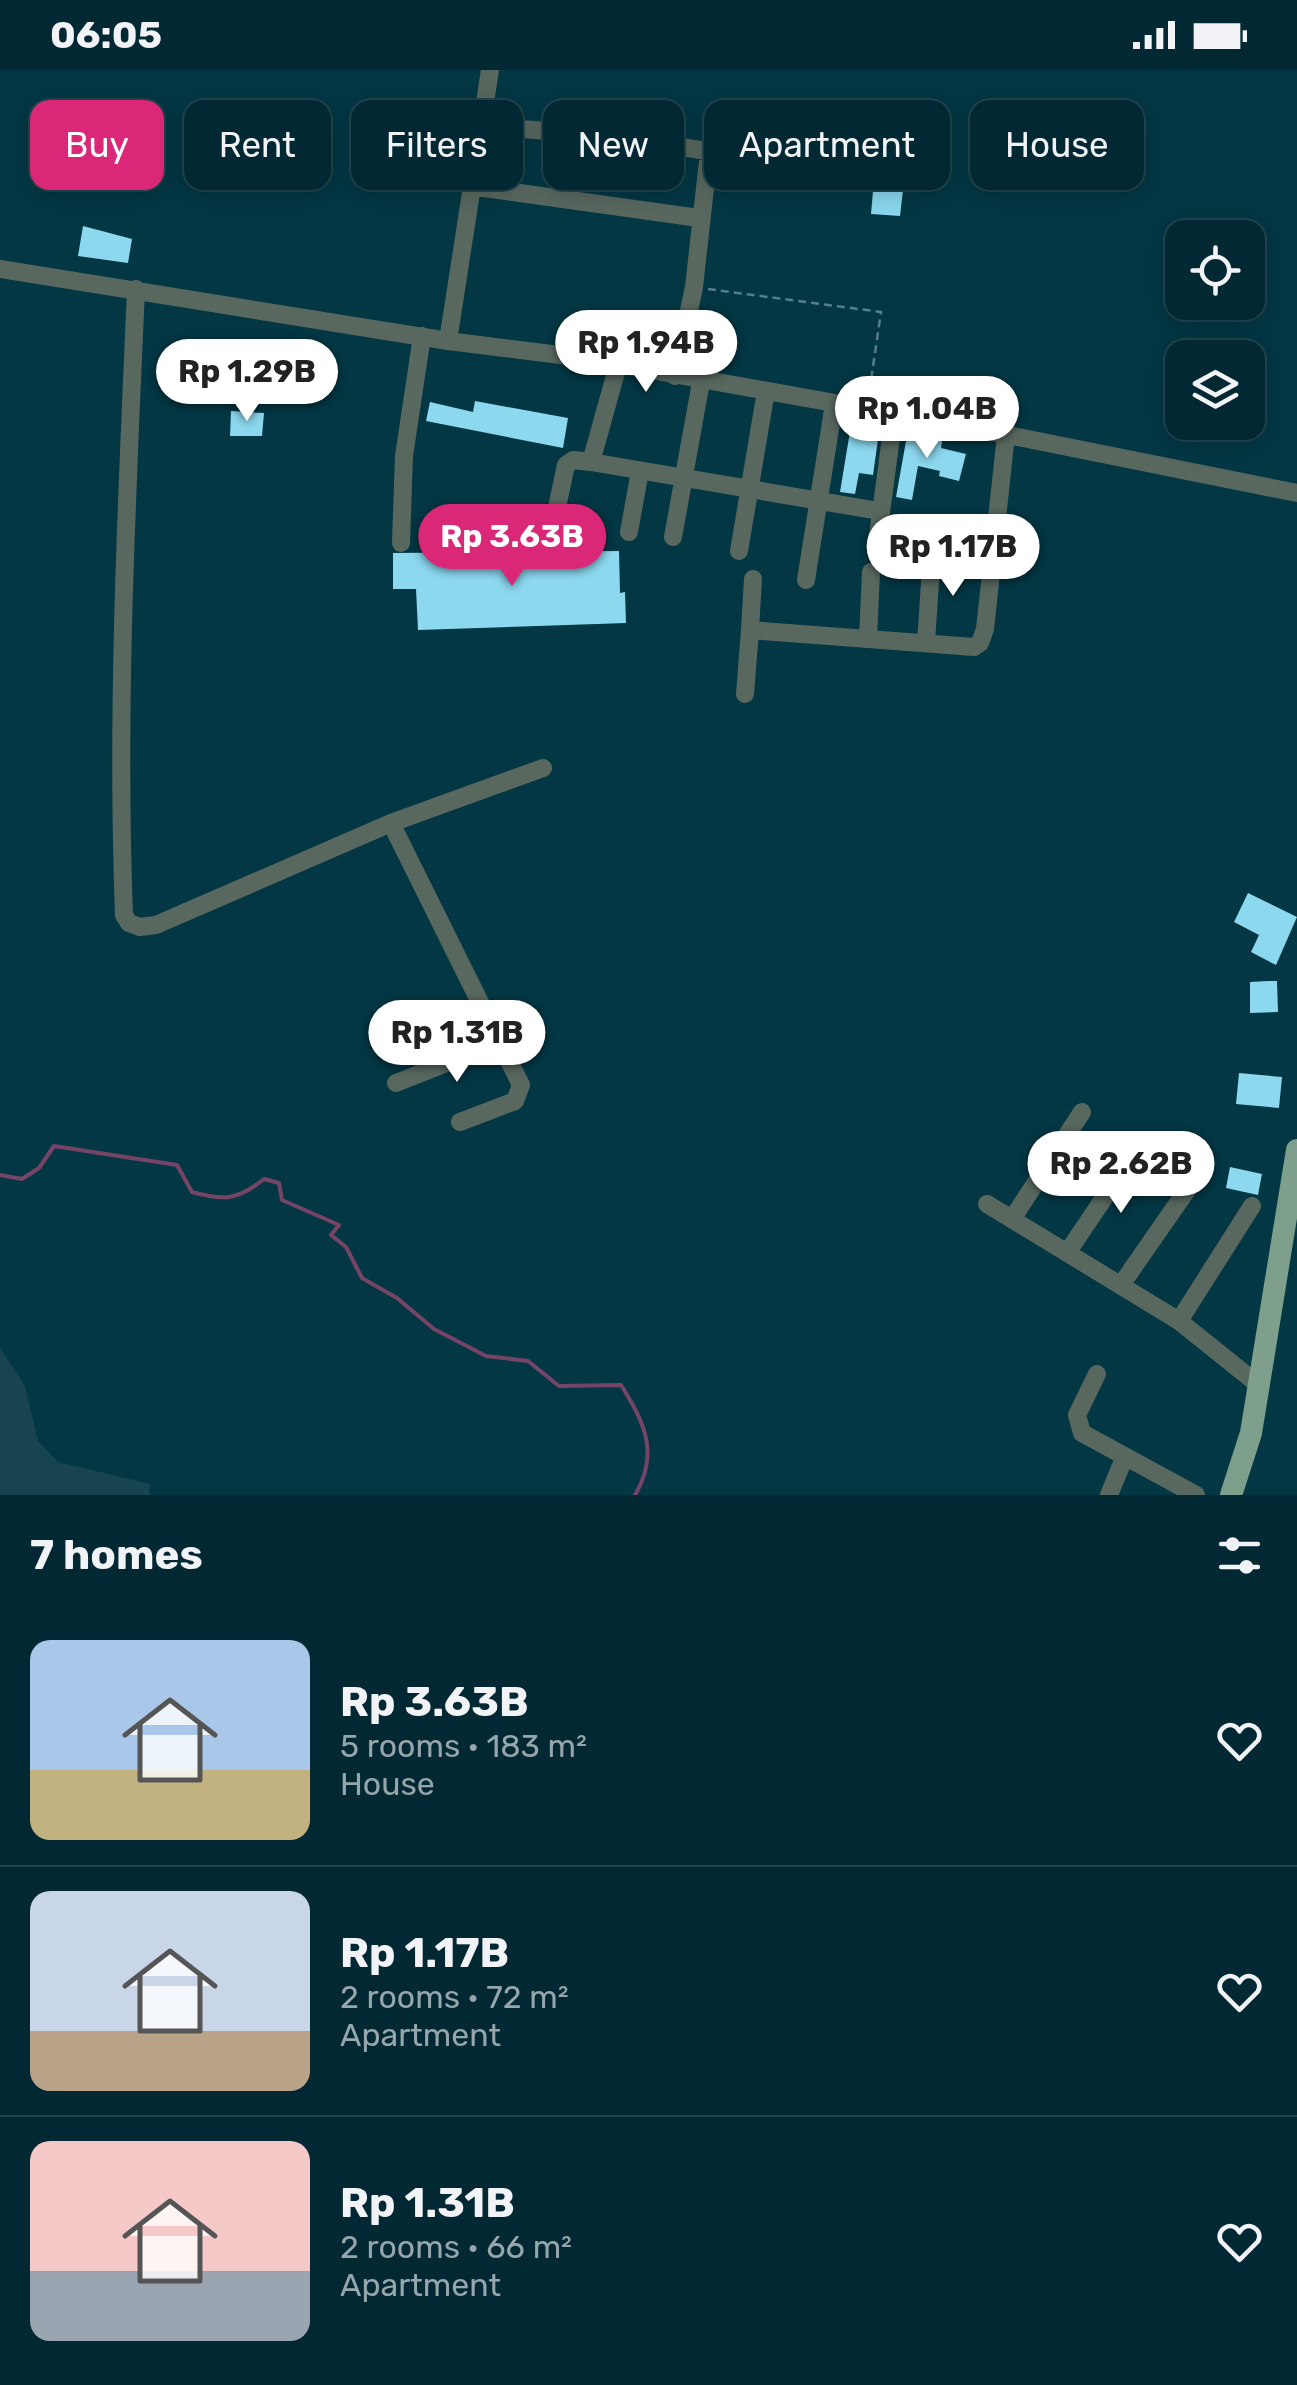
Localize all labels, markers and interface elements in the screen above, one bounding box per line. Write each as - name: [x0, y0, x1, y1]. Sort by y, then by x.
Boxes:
- text: 06:05: [50, 12, 162, 58]
- chip: Buy: [30, 100, 164, 190]
- chip: Rent: [184, 100, 331, 190]
- chip: Filters: [351, 100, 523, 190]
- chip: New: [543, 100, 684, 190]
- chip: Apartment: [704, 100, 950, 190]
- chip: House: [970, 100, 1144, 190]
- map controls: [1165, 220, 1265, 440]
- button: locate: [1165, 220, 1265, 320]
- pin: Rp 1.94B: [543, 310, 749, 395]
- text: Rp 1.94B: [577, 323, 715, 361]
- pin: Rp 1.29B: [144, 339, 350, 424]
- button: layers: [1165, 340, 1265, 440]
- text: Rp 1.29B: [178, 352, 316, 390]
- pin: Rp 1.04B: [824, 376, 1030, 461]
- text: Rp 1.04B: [857, 389, 997, 427]
- pin: Rp 3.63B: [409, 504, 615, 589]
- pin: Rp 1.17B: [850, 514, 1056, 599]
- text: Rp 3.63B: [440, 517, 584, 555]
- text: Rp 1.17B: [889, 527, 1017, 565]
- pin: Rp 1.31B: [354, 1000, 560, 1085]
- text: Rp 1.31B: [390, 1013, 524, 1051]
- pin: Rp 2.62B: [1018, 1131, 1224, 1216]
- text: Rp 2.62B: [1049, 1144, 1193, 1182]
- icon: filters: [1212, 1528, 1267, 1583]
- text: 7 homes: [30, 1530, 203, 1580]
- text: Rp 3.63B: [340, 1677, 528, 1727]
- icon: home: [110, 1680, 230, 1800]
- icon: heart: [1212, 1713, 1267, 1768]
- text: 5 rooms · 183 m²: [340, 1727, 587, 1765]
- text: House: [340, 1765, 435, 1803]
- text: Rp 1.17B: [340, 1928, 509, 1978]
- icon: home: [110, 1931, 230, 2051]
- icon: heart: [1212, 1964, 1267, 2019]
- text: 2 rooms · 72 m²: [340, 1978, 569, 2016]
- text: Apartment: [340, 2016, 501, 2054]
- text: Rp 1.31B: [340, 2178, 515, 2228]
- icon: home: [110, 2181, 230, 2301]
- icon: heart: [1212, 2214, 1267, 2269]
- text: 2 rooms · 66 m²: [340, 2228, 572, 2266]
- text: Apartment: [340, 2266, 501, 2304]

